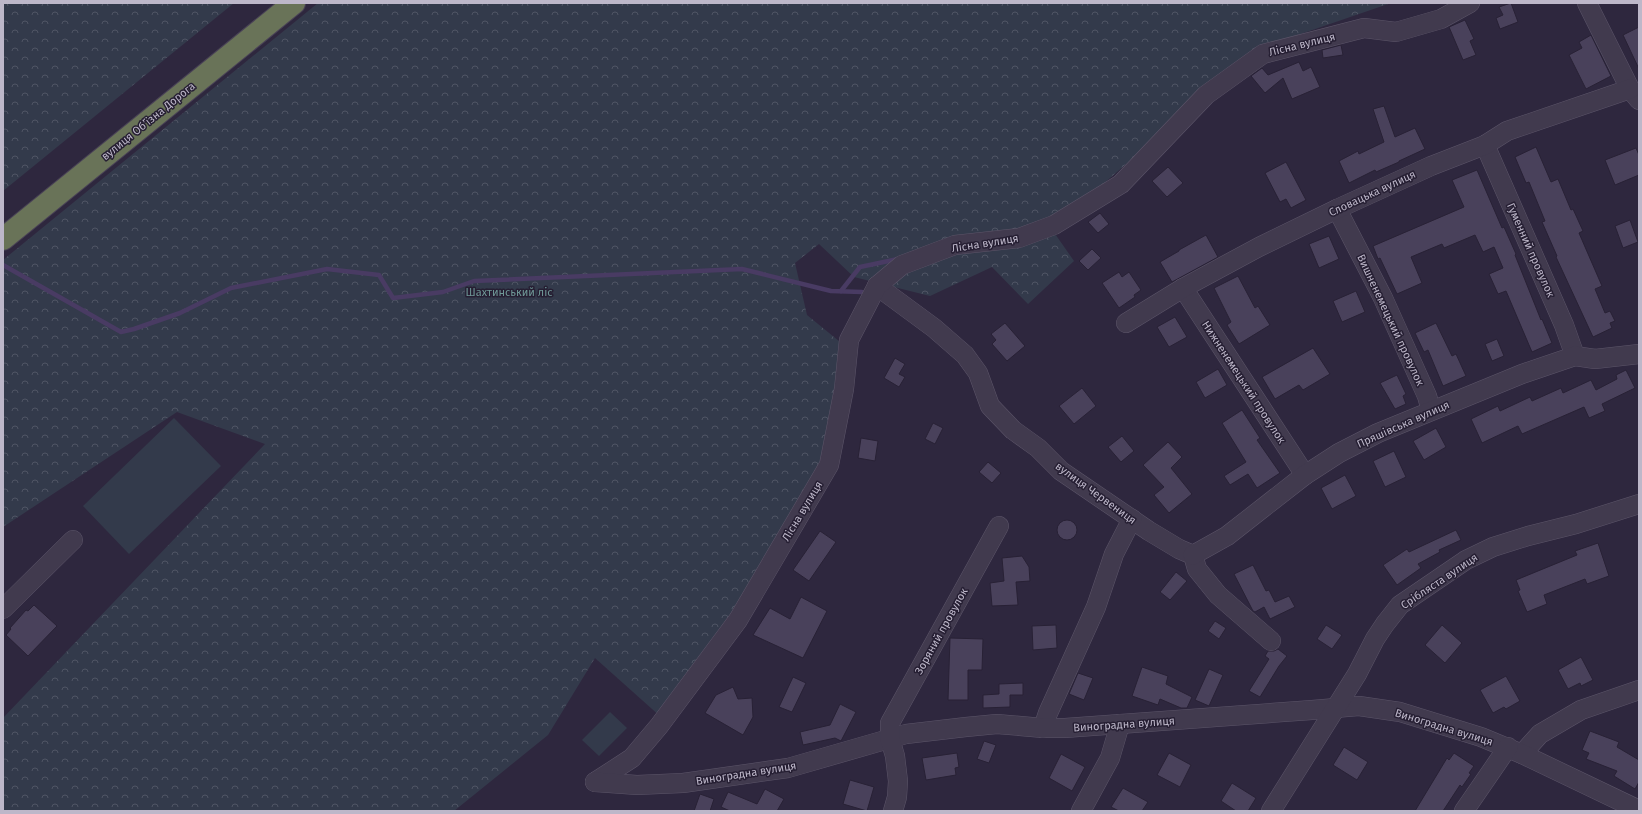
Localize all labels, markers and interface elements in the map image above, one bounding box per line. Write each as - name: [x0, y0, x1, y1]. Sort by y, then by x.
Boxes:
- street label: Лісна вулиця: [1268, 30, 1337, 59]
- street label: вулиця Обʼїзна Дорога: [99, 80, 198, 163]
- street label: Словацька вулиця: [1327, 168, 1418, 219]
- street label: Гуменний провулок: [1504, 201, 1557, 300]
- street label: Лісна вулиця: [951, 232, 1020, 255]
- street label: Вишненемецький провулок: [1354, 252, 1427, 388]
- park label: Шахтинський ліс: [465, 286, 553, 299]
- street label: Нижненемецький провулок: [1199, 319, 1288, 446]
- street label: Пряшівська вулиця: [1355, 398, 1452, 451]
- street label: вулиця Червениця: [1053, 460, 1139, 527]
- street label: Лісна вулиця: [779, 479, 825, 544]
- street label: Срібляста вулиця: [1398, 551, 1480, 612]
- street label: Зоряний провулок: [912, 586, 971, 677]
- street label: Виноградна вулиця: [1393, 706, 1494, 749]
- street label: Виноградна вулиця: [1073, 714, 1175, 735]
- street label: Виноградна вулиця: [695, 759, 797, 788]

